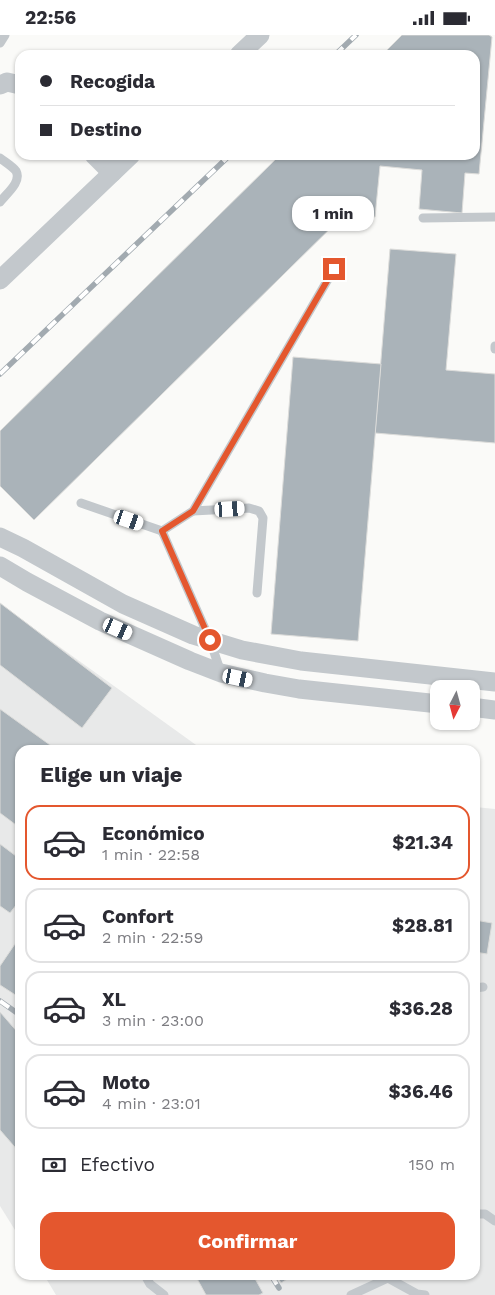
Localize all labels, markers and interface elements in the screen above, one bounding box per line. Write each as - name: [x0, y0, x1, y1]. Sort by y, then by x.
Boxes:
- text: 22:56: [25, 6, 76, 29]
- text: Recogida: [70, 70, 155, 93]
- text: Destino: [70, 118, 142, 141]
- callout: 1 min: [293, 197, 375, 231]
- text: 1 min: [312, 204, 354, 223]
- route end: [323, 258, 345, 280]
- car: [214, 501, 245, 517]
- car: [112, 508, 145, 532]
- car: [101, 616, 134, 642]
- route start: [199, 629, 221, 651]
- car: [221, 668, 254, 688]
- north arrow: [430, 680, 480, 730]
- map controls: [430, 680, 480, 730]
- text: Elige un viaje: [40, 762, 183, 787]
- icon: car: [42, 820, 87, 865]
- text: Económico: [102, 822, 205, 845]
- text: $21.34: [392, 831, 453, 854]
- text: 1 min · 22:58: [102, 845, 200, 864]
- icon: car: [42, 903, 87, 948]
- text: Confort: [102, 905, 173, 928]
- text: $28.81: [392, 914, 453, 937]
- text: 2 min · 22:59: [102, 928, 203, 947]
- icon: car: [42, 986, 87, 1031]
- text: XL: [102, 988, 126, 1011]
- text: $36.28: [389, 997, 453, 1020]
- text: 3 min · 23:00: [102, 1011, 204, 1030]
- icon: car: [42, 1069, 87, 1114]
- text: Moto: [102, 1071, 150, 1094]
- text: $36.46: [388, 1080, 453, 1103]
- text: 4 min · 23:01: [102, 1094, 201, 1113]
- icon: cash: [40, 1151, 68, 1179]
- text: Efectivo: [80, 1153, 155, 1176]
- text: 150 m: [409, 1155, 455, 1174]
- button: Confirmar: [40, 1212, 455, 1270]

